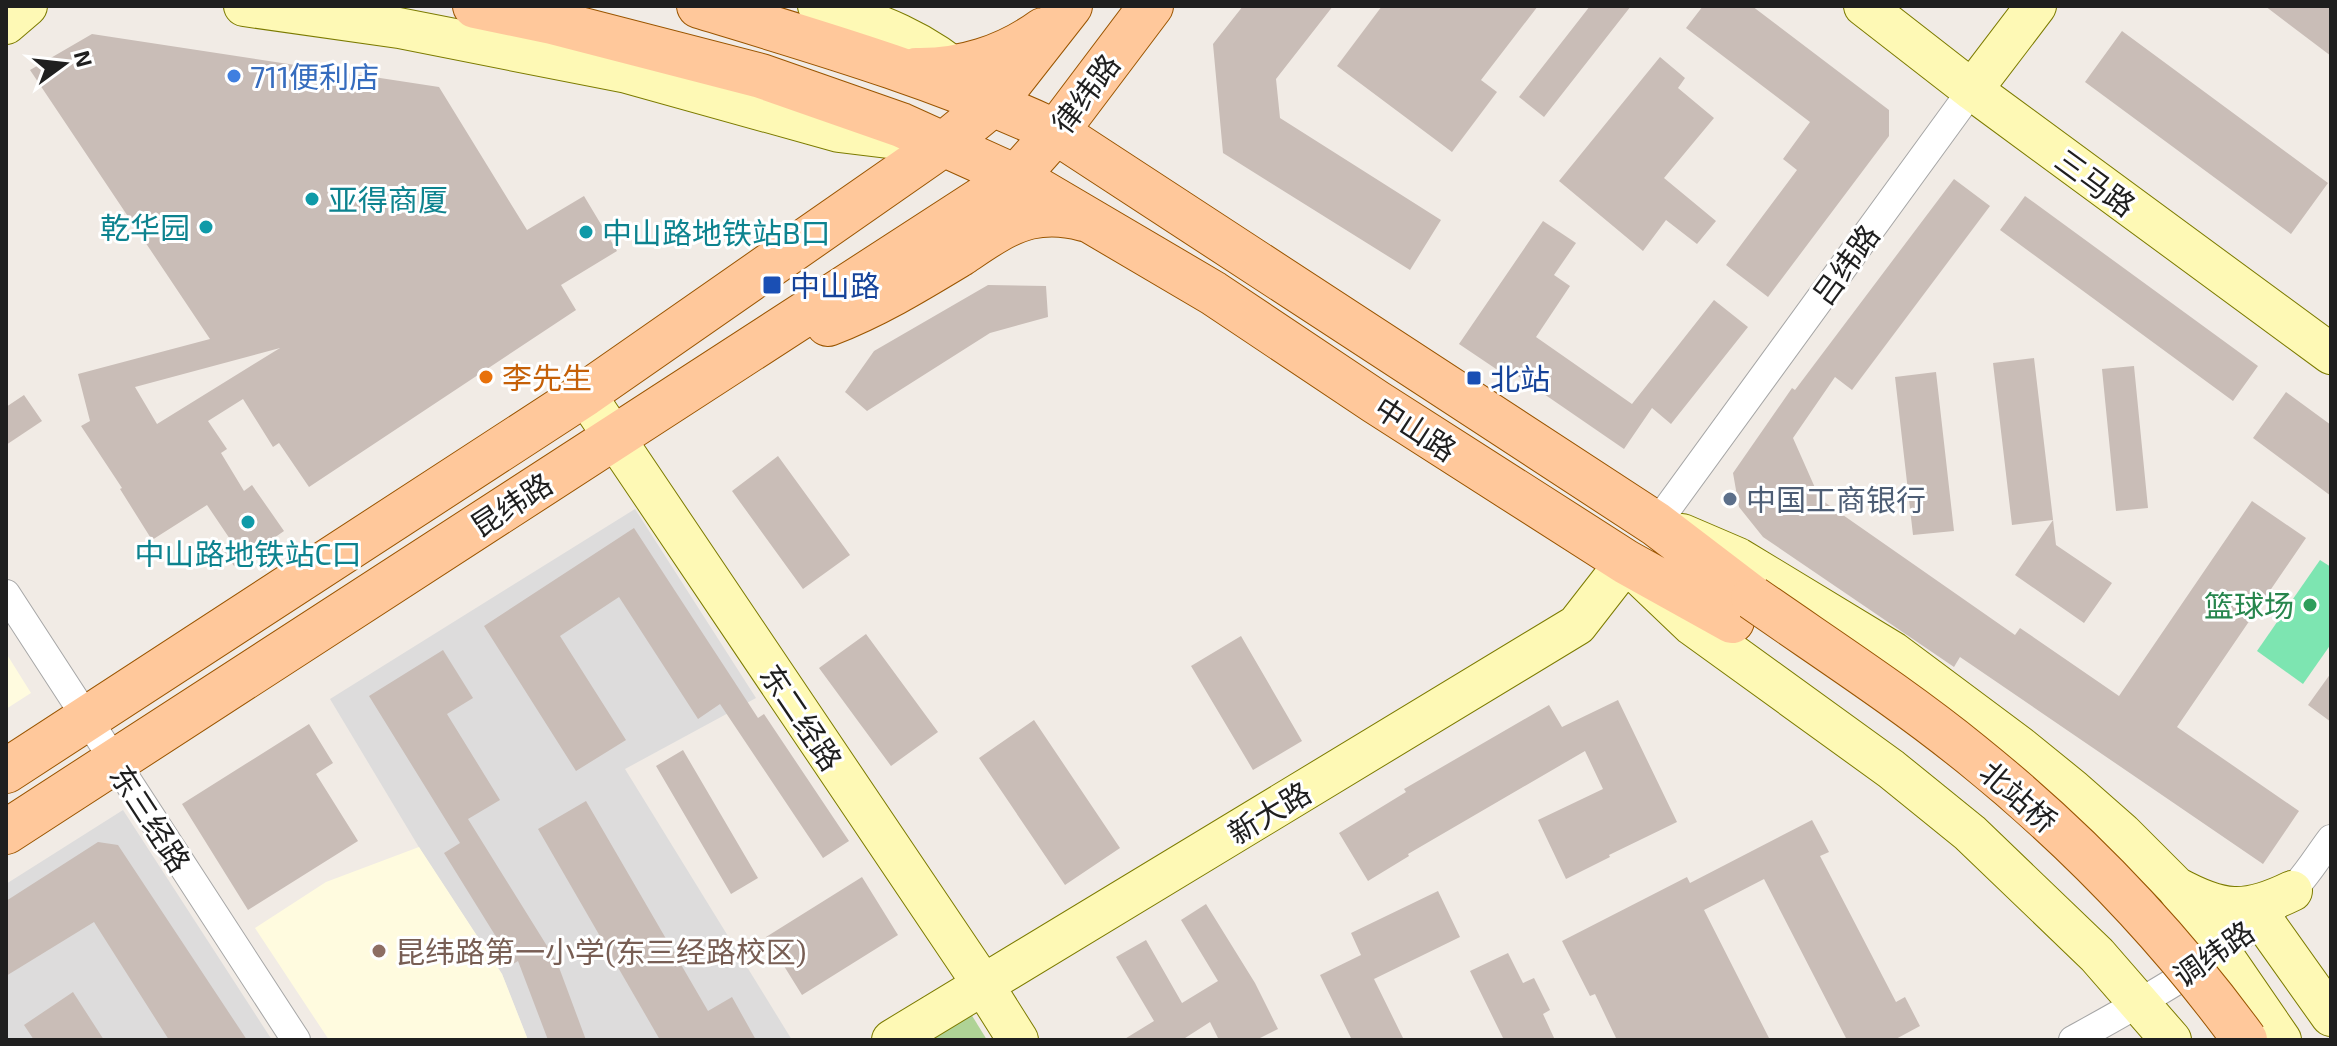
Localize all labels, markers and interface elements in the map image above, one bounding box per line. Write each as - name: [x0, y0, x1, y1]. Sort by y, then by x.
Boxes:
- north arrow: [24, 24, 104, 104]
- street label: 律纬路: [1044, 46, 1126, 140]
- text: N: [70, 48, 99, 70]
- place label: 711便利店: [250, 58, 379, 94]
- marker: 711便利店: [225, 67, 243, 85]
- street label: 三马路: [2049, 141, 2143, 223]
- place label: 亚得商厦: [328, 181, 448, 217]
- marker: 亚得商厦: [303, 190, 321, 208]
- place label: 乾华园: [100, 209, 190, 245]
- place label: 中山路地铁站B口: [602, 214, 831, 250]
- street label: 吕纬路: [1804, 217, 1886, 311]
- marker: 乾华园: [197, 218, 215, 236]
- marker: 中山路地铁站B口: [577, 223, 595, 241]
- place label: 中山路: [790, 267, 880, 303]
- marker: 中山路: [761, 274, 783, 296]
- place label: 李先生: [502, 359, 592, 395]
- place label: 北站: [1490, 360, 1550, 396]
- marker: 李先生: [477, 368, 495, 386]
- marker: 北站: [1465, 369, 1483, 387]
- street label: 中山路: [1368, 388, 1464, 468]
- street label: 昆纬路: [463, 464, 559, 544]
- place label: 中国工商银行: [1746, 481, 1926, 517]
- marker: 中国工商银行: [1721, 490, 1739, 508]
- marker: 中山路地铁站C口: [239, 513, 257, 531]
- place label: 中山路地铁站C口: [134, 535, 362, 571]
- place label: 篮球场: [2204, 587, 2294, 623]
- marker: 篮球场: [2301, 596, 2319, 614]
- street label: 东二经路: [754, 657, 850, 777]
- street label: 北站桥: [1973, 753, 2065, 839]
- street label: 东三经路: [103, 758, 199, 878]
- street label: 新大路: [1221, 773, 1317, 851]
- street label: 调纬路: [2166, 912, 2260, 994]
- place label: 昆纬路第一小学(东三经路校区): [395, 933, 807, 969]
- marker: 昆纬路第一小学(东三经路校区): [370, 942, 388, 960]

